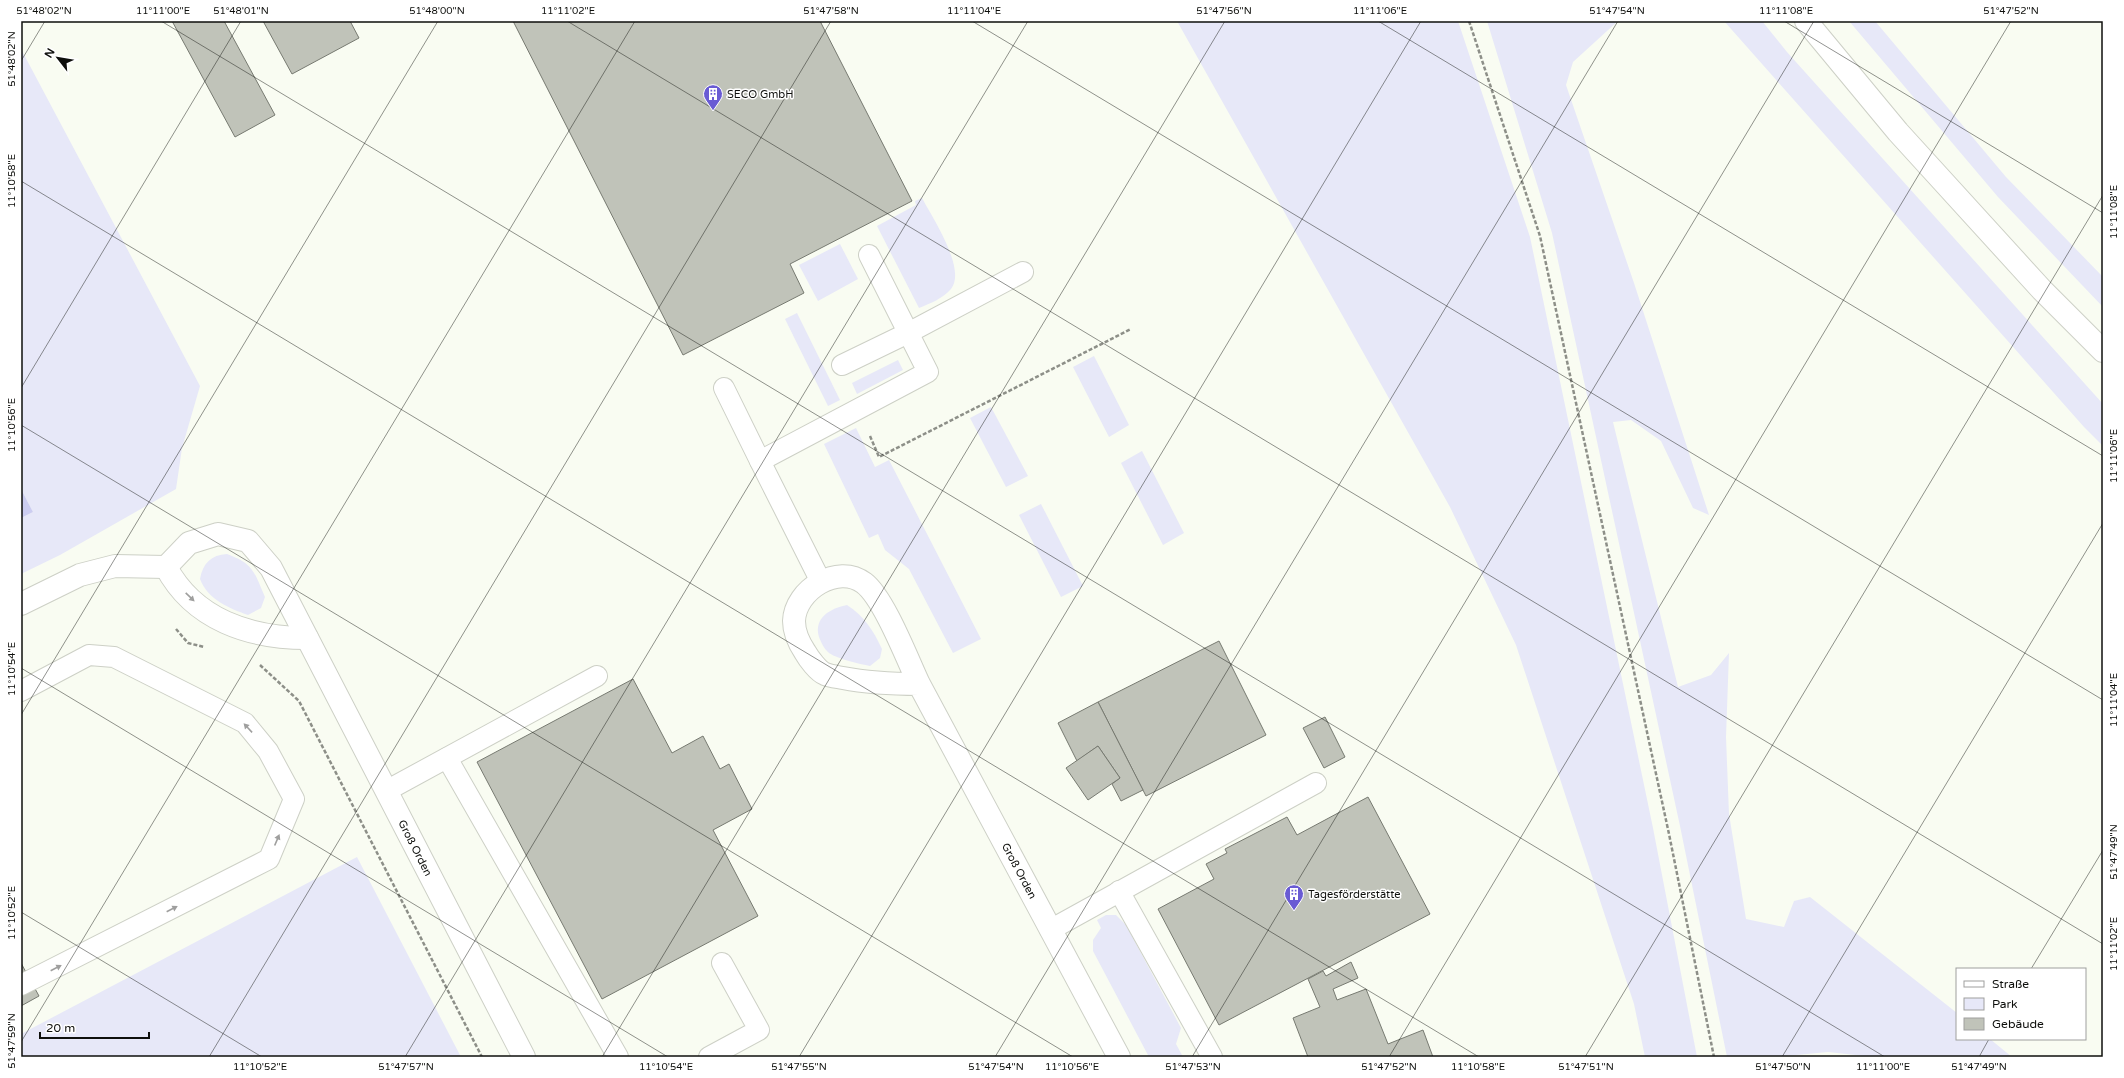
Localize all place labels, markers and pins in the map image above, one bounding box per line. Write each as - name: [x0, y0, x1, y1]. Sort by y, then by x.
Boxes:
- building icon: SECO GmbH: [702, 83, 724, 111]
- place label: SECO GmbH: [727, 88, 793, 101]
- building icon: Tagesförderstätte: [1283, 883, 1305, 911]
- place label: Tagesförderstätte: [1308, 888, 1401, 901]

